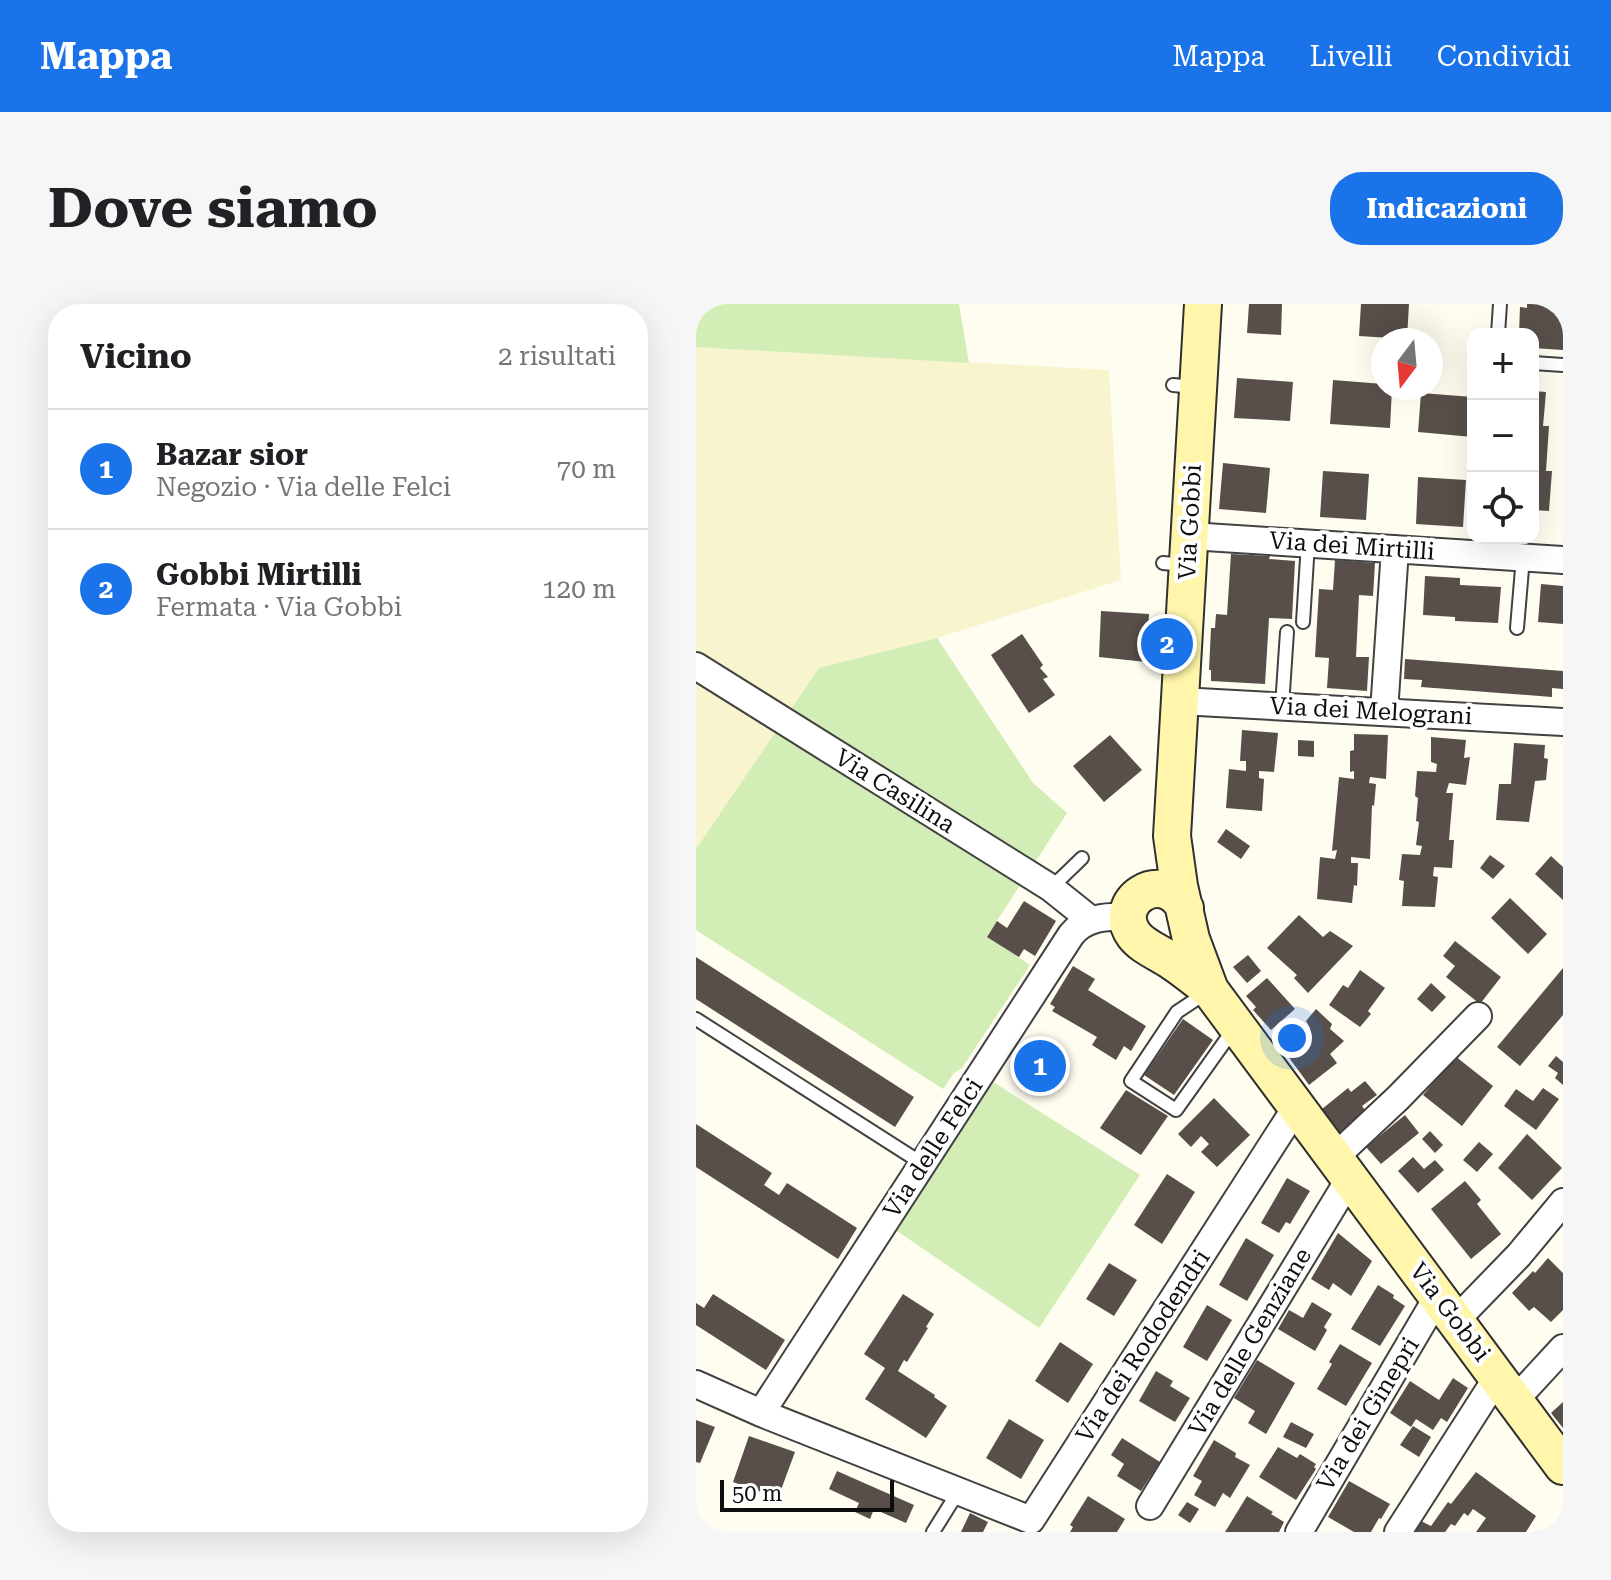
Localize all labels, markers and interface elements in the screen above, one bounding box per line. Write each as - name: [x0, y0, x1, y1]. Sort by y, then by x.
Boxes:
- text: Mappa: [40, 34, 172, 78]
- text: Mappa: [1172, 40, 1265, 73]
- text: Livelli: [1309, 40, 1393, 73]
- text: Condividi: [1437, 40, 1571, 73]
- button: Indicazioni: [1330, 172, 1563, 245]
- text: Dove siamo: [48, 175, 378, 241]
- north arrow: [1371, 328, 1443, 400]
- map controls: [1467, 328, 1539, 544]
- button: +: [1467, 328, 1539, 400]
- text: Vicino: [80, 336, 192, 376]
- text: 2 risultati: [498, 341, 616, 371]
- button: −: [1467, 400, 1539, 472]
- text: Bazar sior: [156, 437, 308, 472]
- text: 1: [99, 454, 113, 484]
- text: 70 m: [557, 454, 616, 484]
- street label: Via Gobbi: [1173, 463, 1207, 581]
- text: Negozio · Via delle Felci: [156, 472, 451, 502]
- button: locate: [1467, 472, 1539, 544]
- street label: Via dei Mirtilli: [1268, 526, 1436, 566]
- text: Gobbi Mirtilli: [156, 557, 361, 592]
- text: 2: [99, 574, 113, 604]
- text: 120 m: [542, 574, 616, 604]
- text: Fermata · Via Gobbi: [156, 592, 402, 622]
- pin: 2: [1141, 614, 1193, 674]
- street label: Via dei Melograni: [1269, 692, 1473, 730]
- street label: Via Casilina: [830, 743, 960, 839]
- your location: [1272, 1018, 1312, 1058]
- pin: 1: [1014, 1036, 1066, 1096]
- street label: Via delle Felci: [878, 1073, 989, 1223]
- street label: Via delle Genziane: [1183, 1243, 1317, 1441]
- street label: Via dei Rododendri: [1070, 1244, 1216, 1448]
- street label: Via Gobbi: [1404, 1257, 1496, 1367]
- street label: Via dei Ginepri: [1311, 1332, 1425, 1496]
- scale bar: [720, 1476, 894, 1512]
- text: 50 m: [732, 1481, 782, 1506]

